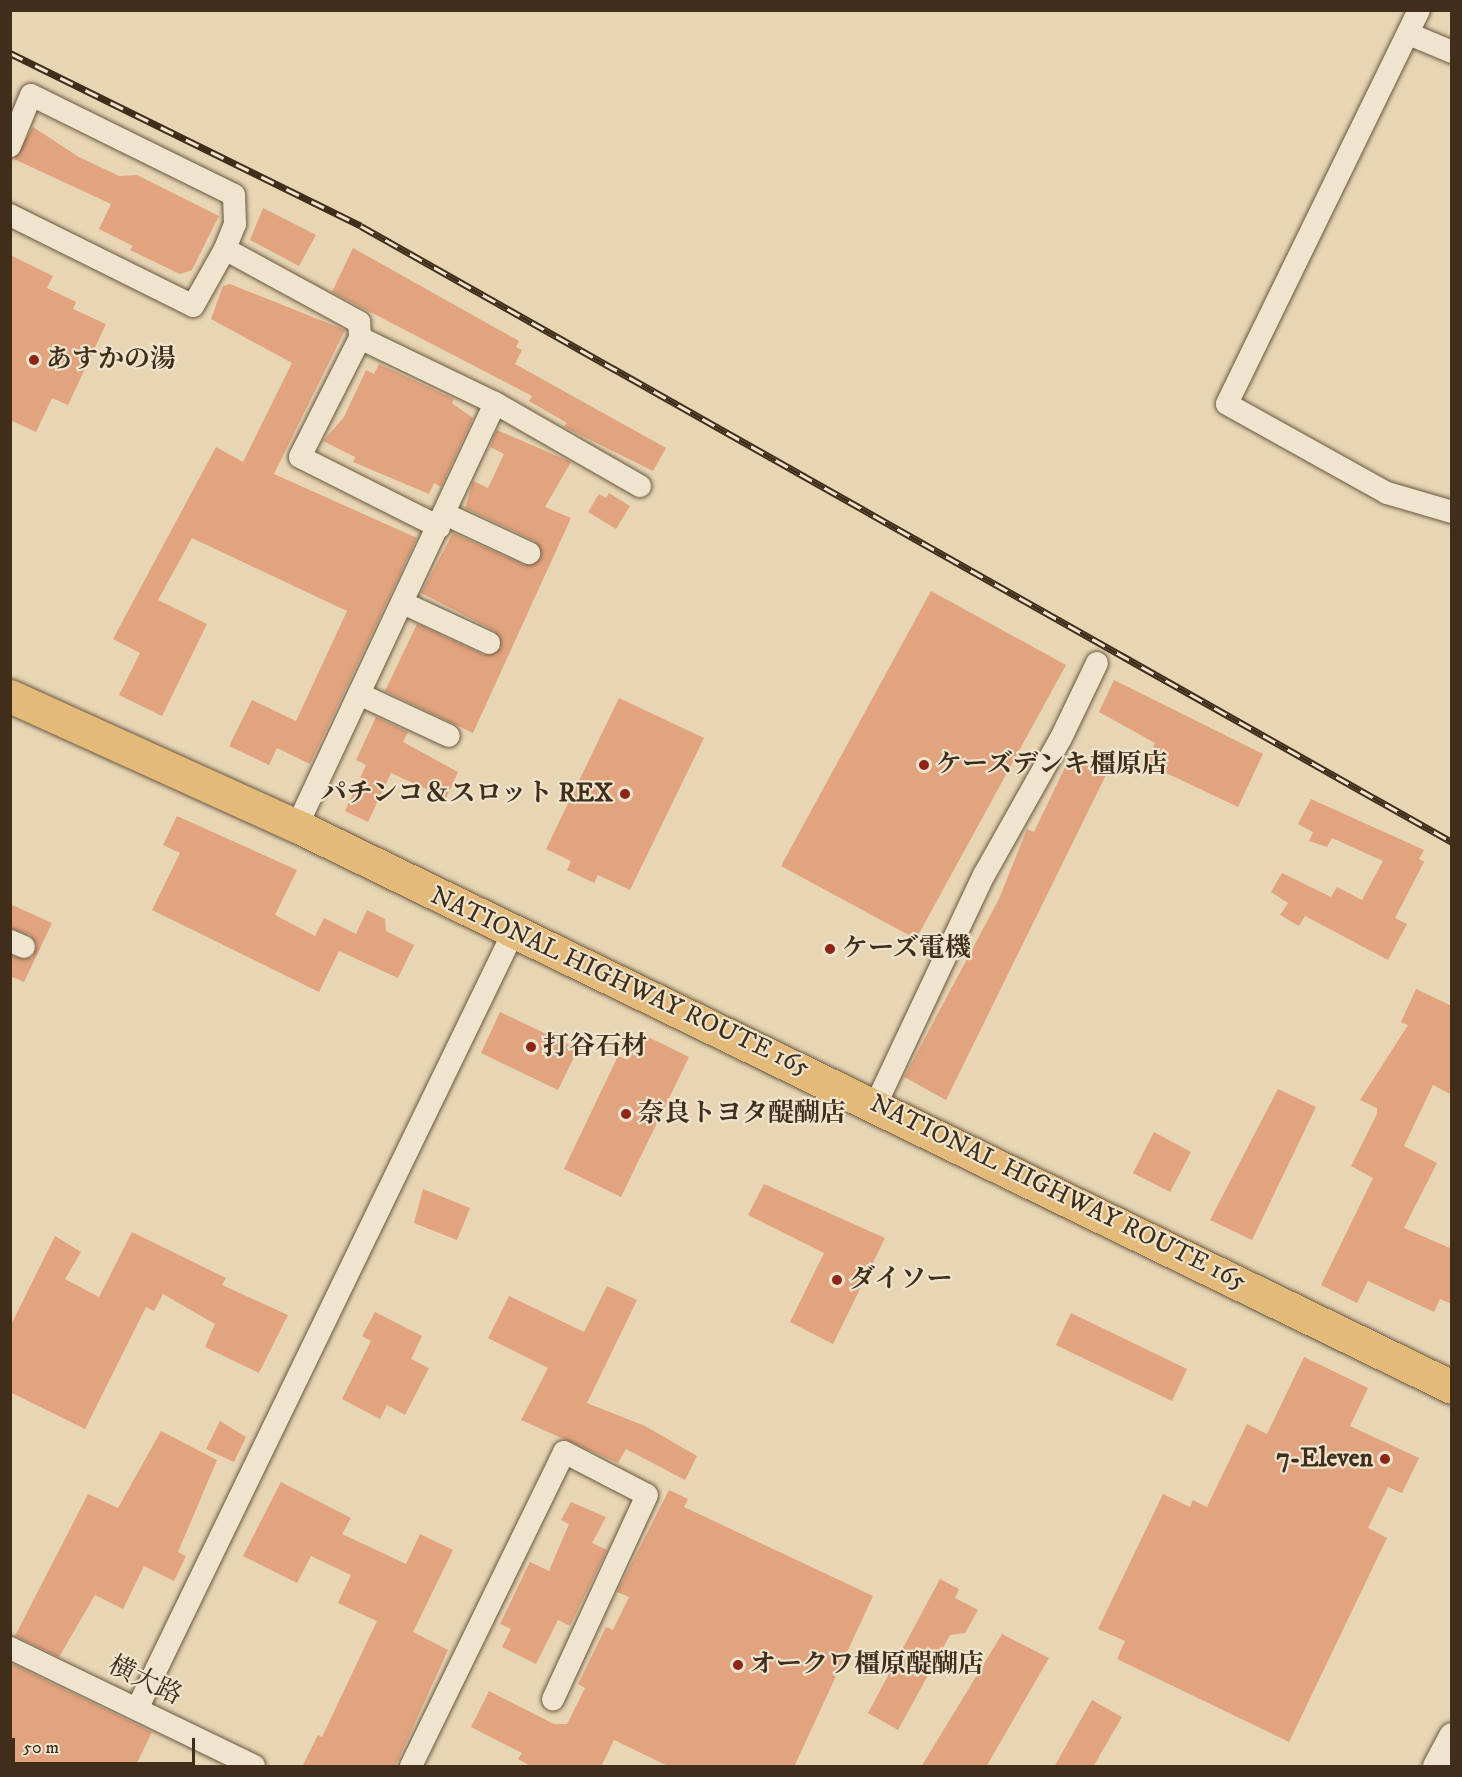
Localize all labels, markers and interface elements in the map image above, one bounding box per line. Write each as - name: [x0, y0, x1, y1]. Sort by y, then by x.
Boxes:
- place label: あすかの湯: [46, 344, 176, 376]
- marker: あすかの湯: [27, 353, 41, 367]
- place label: ケーズデンキ橿原店: [936, 749, 1170, 781]
- marker: ケーズデンキ橿原店: [917, 758, 931, 772]
- place label: パチンコ＆スロット REX: [319, 778, 613, 810]
- marker: パチンコ＆スロット REX: [618, 787, 632, 801]
- street label: NATIONAL HIGHWAY ROUTE 165: [425, 880, 815, 1084]
- place label: ケーズ電機: [842, 933, 972, 965]
- marker: ケーズ電機: [823, 942, 837, 956]
- place label: 打谷石材: [543, 1031, 647, 1063]
- marker: 打谷石材: [524, 1040, 538, 1054]
- street label: NATIONAL HIGHWAY ROUTE 165: [865, 1088, 1251, 1298]
- place label: 奈良トヨタ醍醐店: [638, 1098, 846, 1130]
- marker: 奈良トヨタ醍醐店: [619, 1107, 633, 1121]
- place label: ダイソー: [849, 1264, 953, 1296]
- marker: ダイソー: [830, 1273, 844, 1287]
- place label: 7-Eleven: [1276, 1443, 1373, 1475]
- marker: 7-Eleven: [1378, 1452, 1392, 1466]
- place label: オークワ橿原醍醐店: [750, 1649, 984, 1681]
- street label: 横大路: [103, 1650, 187, 1712]
- marker: オークワ橿原醍醐店: [731, 1658, 745, 1672]
- scale bar: [15, 1726, 198, 1764]
- text: 50 m: [23, 1737, 59, 1759]

